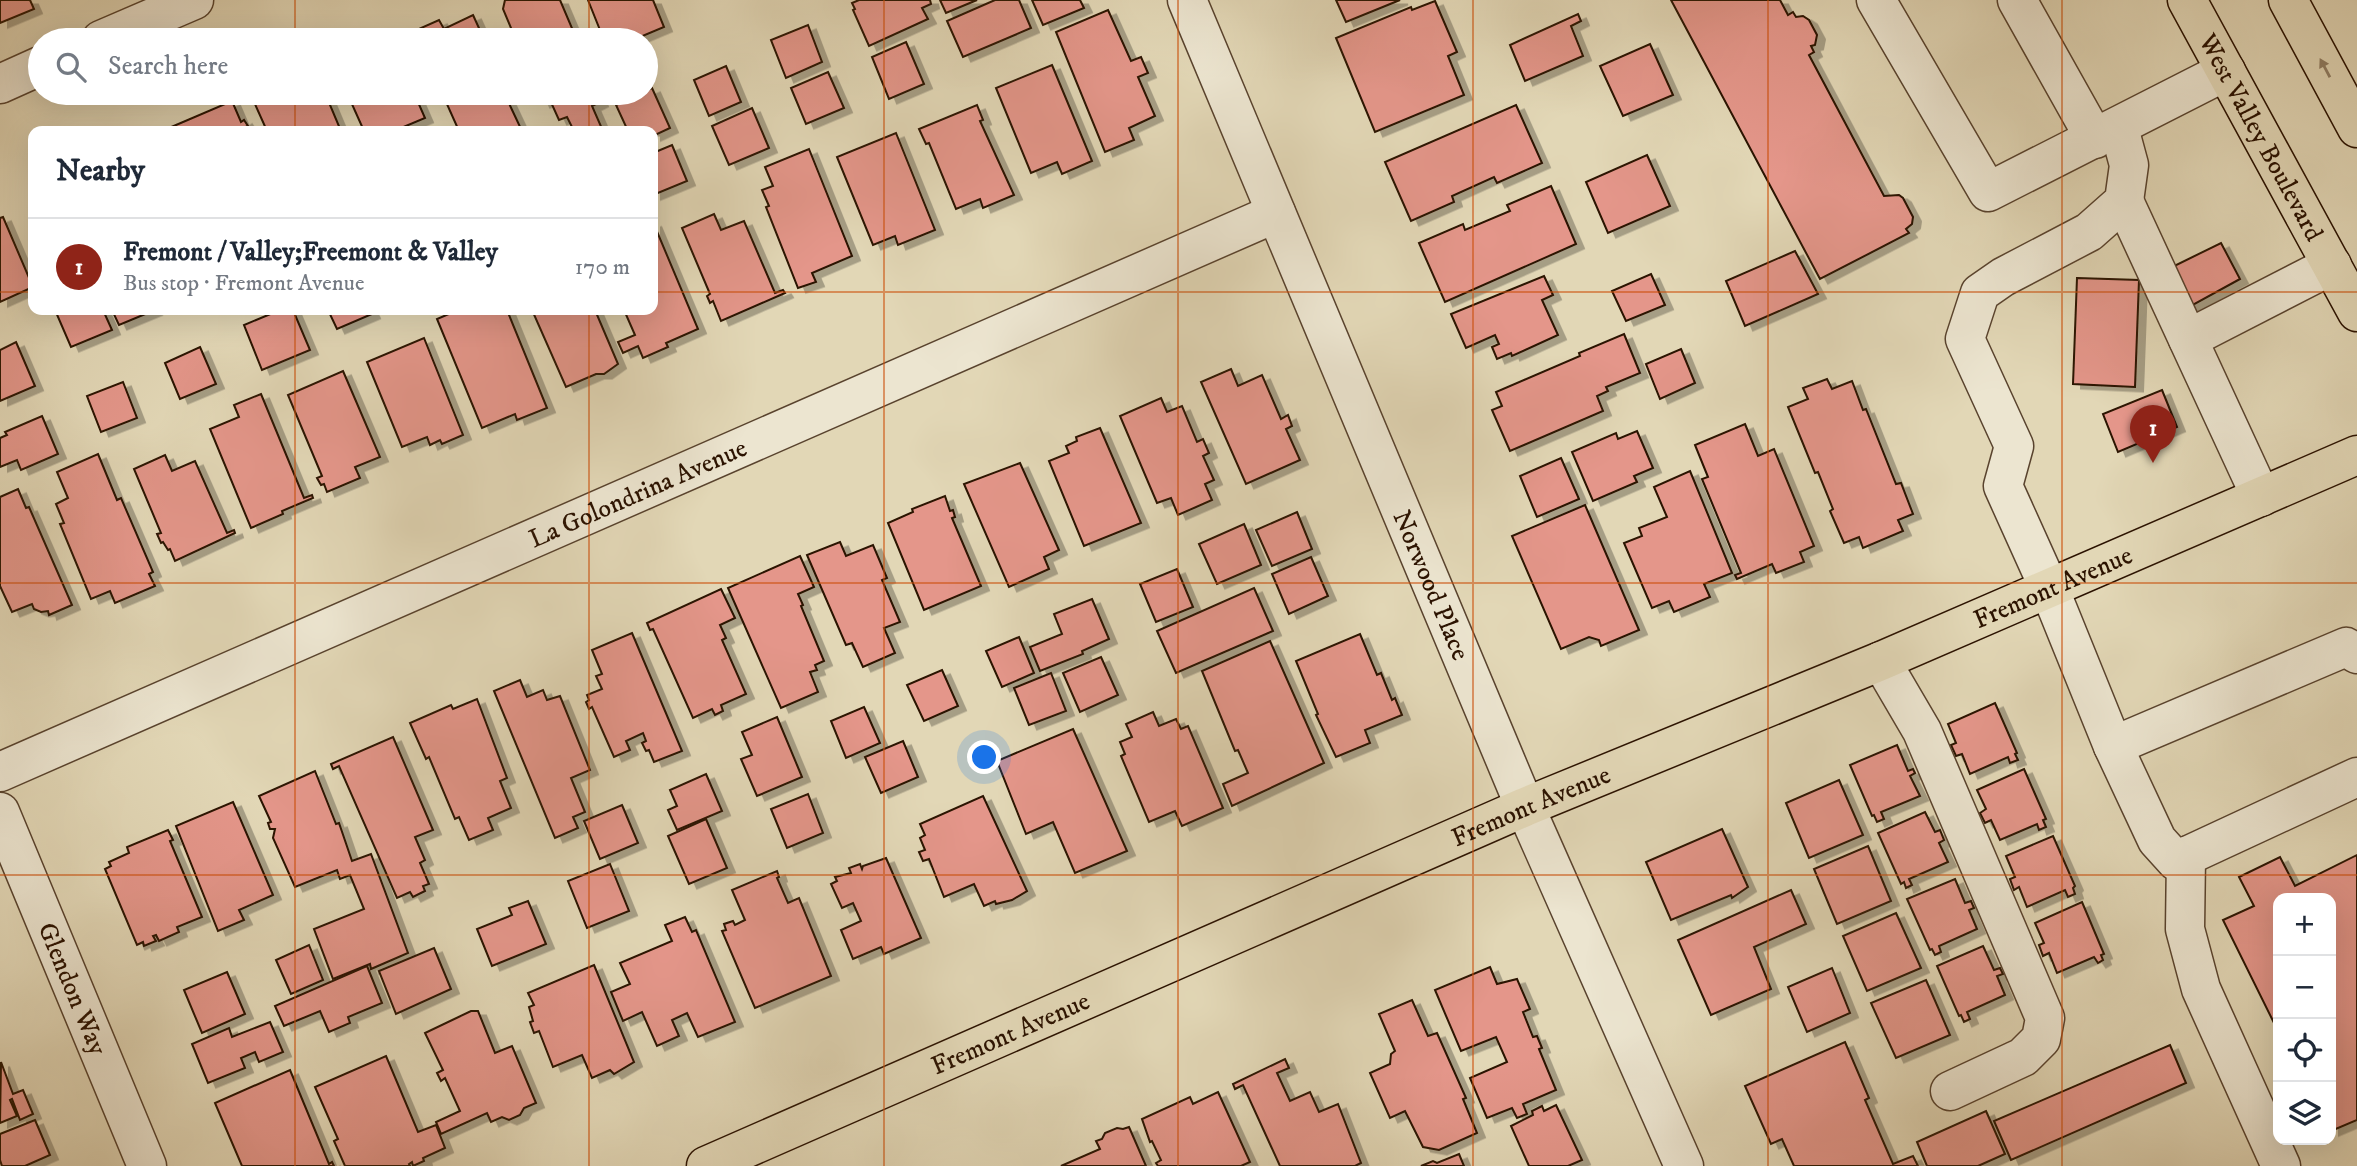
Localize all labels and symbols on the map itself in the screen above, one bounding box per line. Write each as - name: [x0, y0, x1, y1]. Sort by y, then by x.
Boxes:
- street label: West Valley Boulevard: [2190, 27, 2330, 247]
- one-way arrow: [2319, 58, 2331, 78]
- pin: 1: [2130, 405, 2176, 463]
- street label: La Golondrina Avenue: [524, 432, 752, 556]
- street label: Norwood Place: [1384, 505, 1477, 665]
- street label: Fremont Avenue: [1969, 539, 2138, 637]
- your location: [967, 740, 1001, 774]
- street label: Fremont Avenue: [1447, 759, 1616, 855]
- street label: Glendon Way: [30, 918, 114, 1061]
- street label: Fremont Avenue: [926, 985, 1095, 1083]

